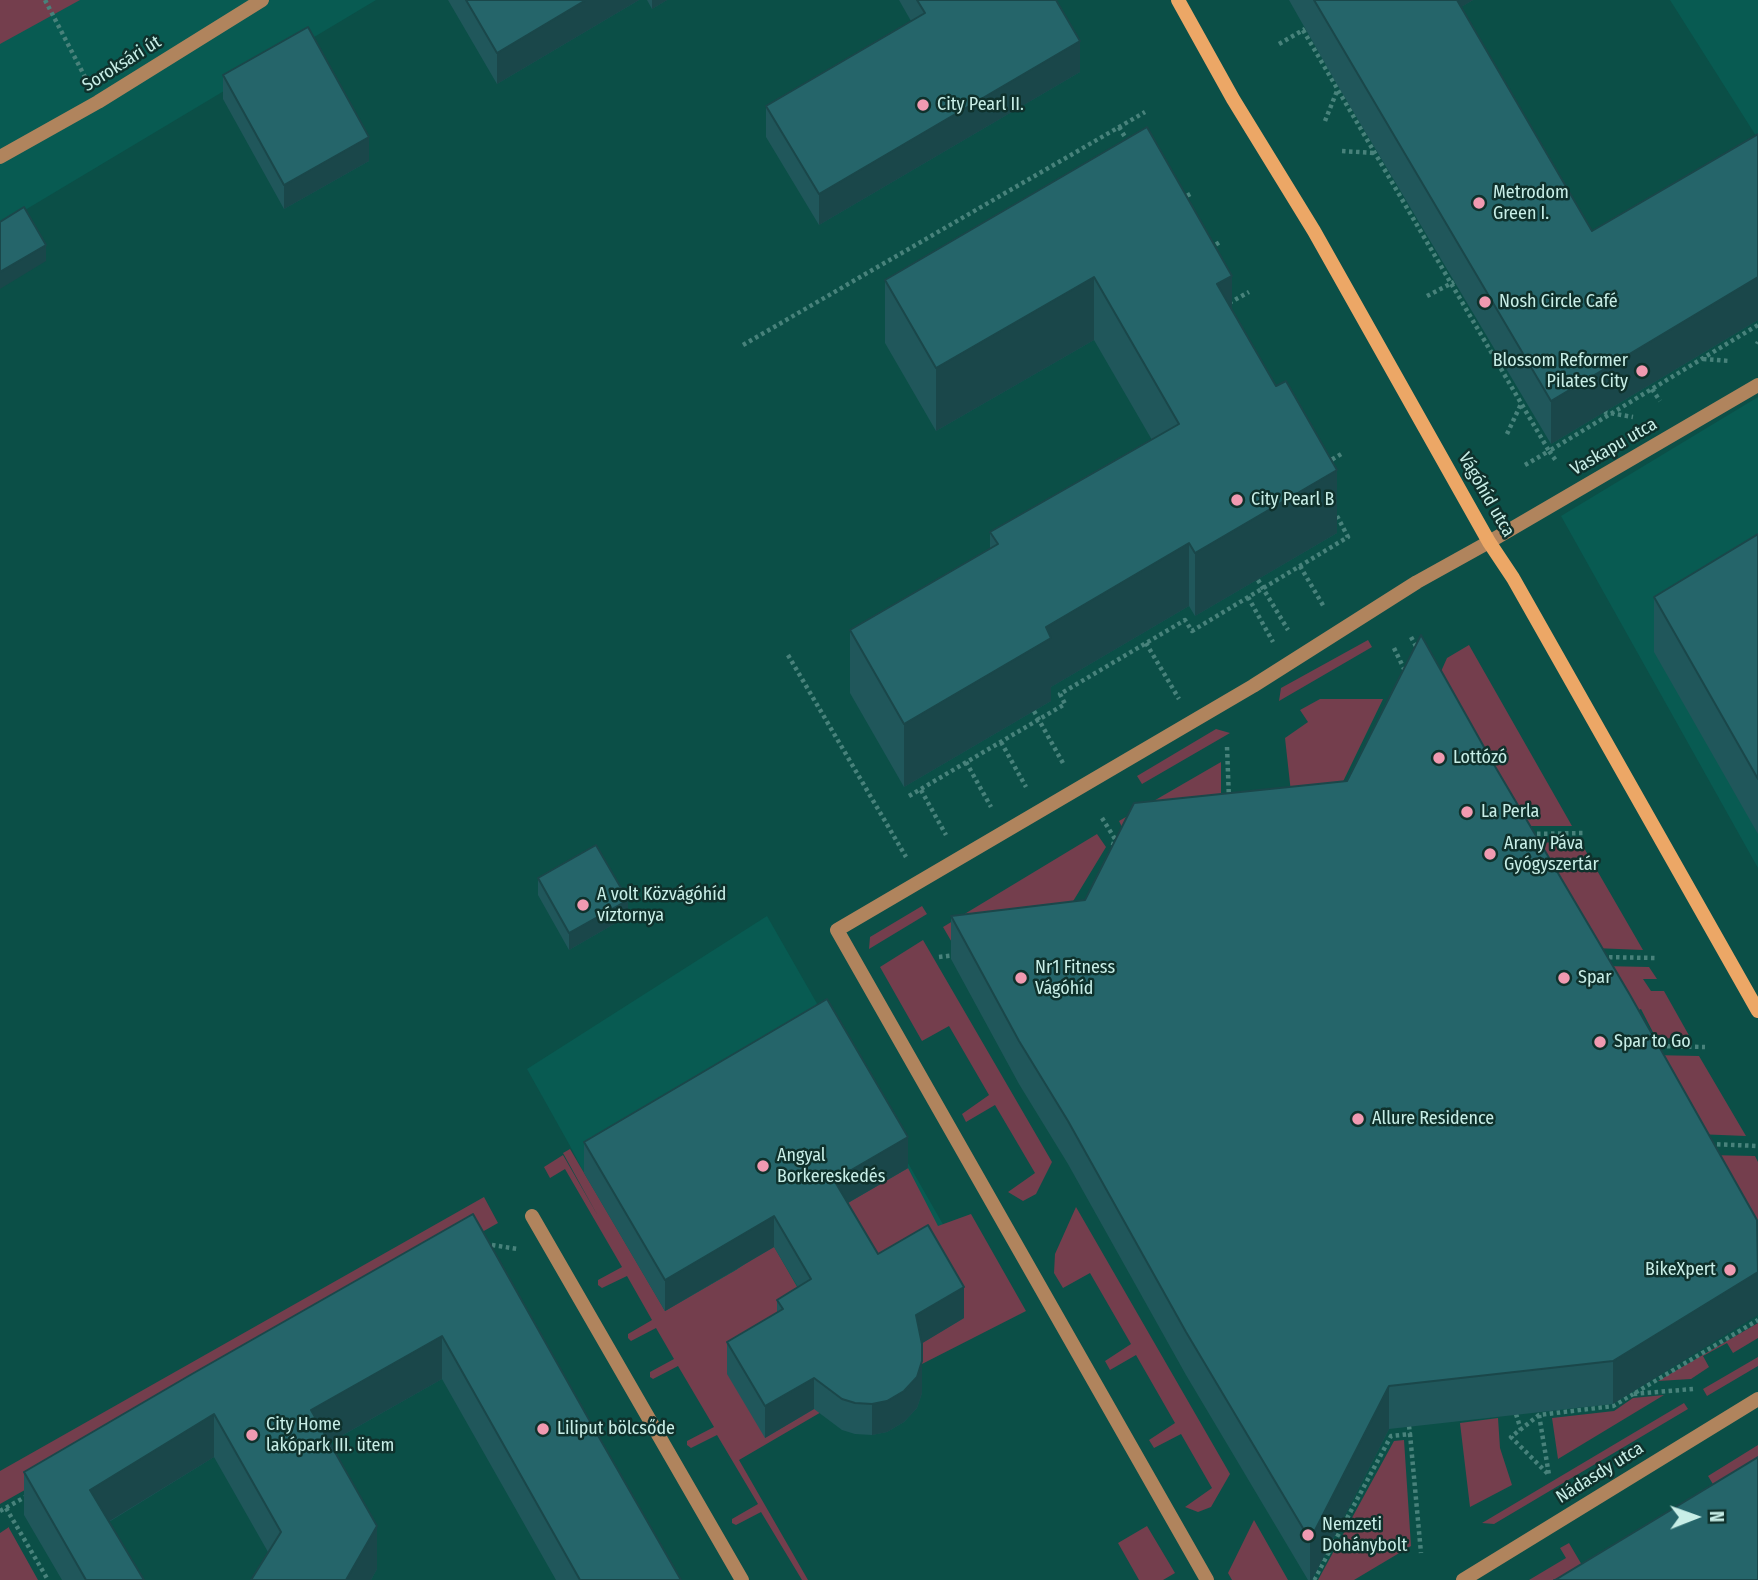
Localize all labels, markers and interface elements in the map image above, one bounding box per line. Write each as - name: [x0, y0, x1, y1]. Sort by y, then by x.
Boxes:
- street label: Soroksári út: [79, 31, 165, 97]
- place label: City Pearl II.: [937, 94, 1024, 116]
- marker: City Pearl II.: [915, 97, 931, 113]
- place label: Metrodom Green I.: [1493, 182, 1569, 224]
- marker: Metrodom Green I.: [1471, 195, 1487, 211]
- place label: Nosh Circle Café: [1499, 291, 1618, 313]
- marker: Nosh Circle Café: [1477, 294, 1493, 310]
- place label: Blossom Reformer Pilates City: [1493, 350, 1628, 392]
- marker: Blossom Reformer Pilates City: [1634, 363, 1650, 379]
- street label: Vaskapu utca: [1567, 414, 1661, 480]
- street label: Vágóhíd utca: [1453, 449, 1519, 541]
- place label: City Pearl B: [1251, 489, 1334, 511]
- marker: City Pearl B: [1229, 492, 1245, 508]
- place label: Lottózó: [1453, 747, 1507, 769]
- marker: Lottózó: [1431, 750, 1447, 766]
- place label: La Perla: [1481, 801, 1539, 823]
- marker: La Perla: [1459, 804, 1475, 820]
- place label: Arany Páva Gyógyszertár: [1504, 833, 1599, 876]
- marker: Arany Páva Gyógyszertár: [1482, 846, 1498, 862]
- place label: A volt Közvágóhíd víztornya: [597, 884, 726, 926]
- marker: A volt Közvágóhíd víztornya: [575, 897, 591, 913]
- place label: Nr1 Fitness Vágóhíd: [1035, 957, 1115, 1000]
- place label: Spar: [1578, 967, 1611, 989]
- marker: Nr1 Fitness Vágóhíd: [1013, 970, 1029, 986]
- marker: Spar: [1556, 970, 1572, 986]
- place label: Spar to Go: [1614, 1031, 1691, 1053]
- marker: Spar to Go: [1592, 1034, 1608, 1050]
- place label: Allure Residence: [1372, 1108, 1494, 1130]
- marker: Allure Residence: [1350, 1111, 1366, 1127]
- place label: Angyal Borkereskedés: [777, 1145, 885, 1188]
- marker: Angyal Borkereskedés: [755, 1158, 771, 1174]
- place label: BikeXpert: [1645, 1259, 1716, 1281]
- marker: BikeXpert: [1722, 1262, 1738, 1278]
- place label: City Home lakópark III. ütem: [266, 1414, 394, 1456]
- place label: Liliput bölcsőde: [557, 1418, 675, 1440]
- marker: Liliput bölcsőde: [535, 1421, 551, 1437]
- marker: City Home lakópark III. ütem: [244, 1427, 260, 1443]
- street label: Nádasdy utca: [1552, 1438, 1648, 1508]
- north arrow: [1660, 1482, 1730, 1552]
- text: N: [1705, 1511, 1728, 1523]
- place label: Nemzeti Dohánybolt: [1322, 1514, 1407, 1556]
- marker: Nemzeti Dohánybolt: [1300, 1527, 1316, 1543]

